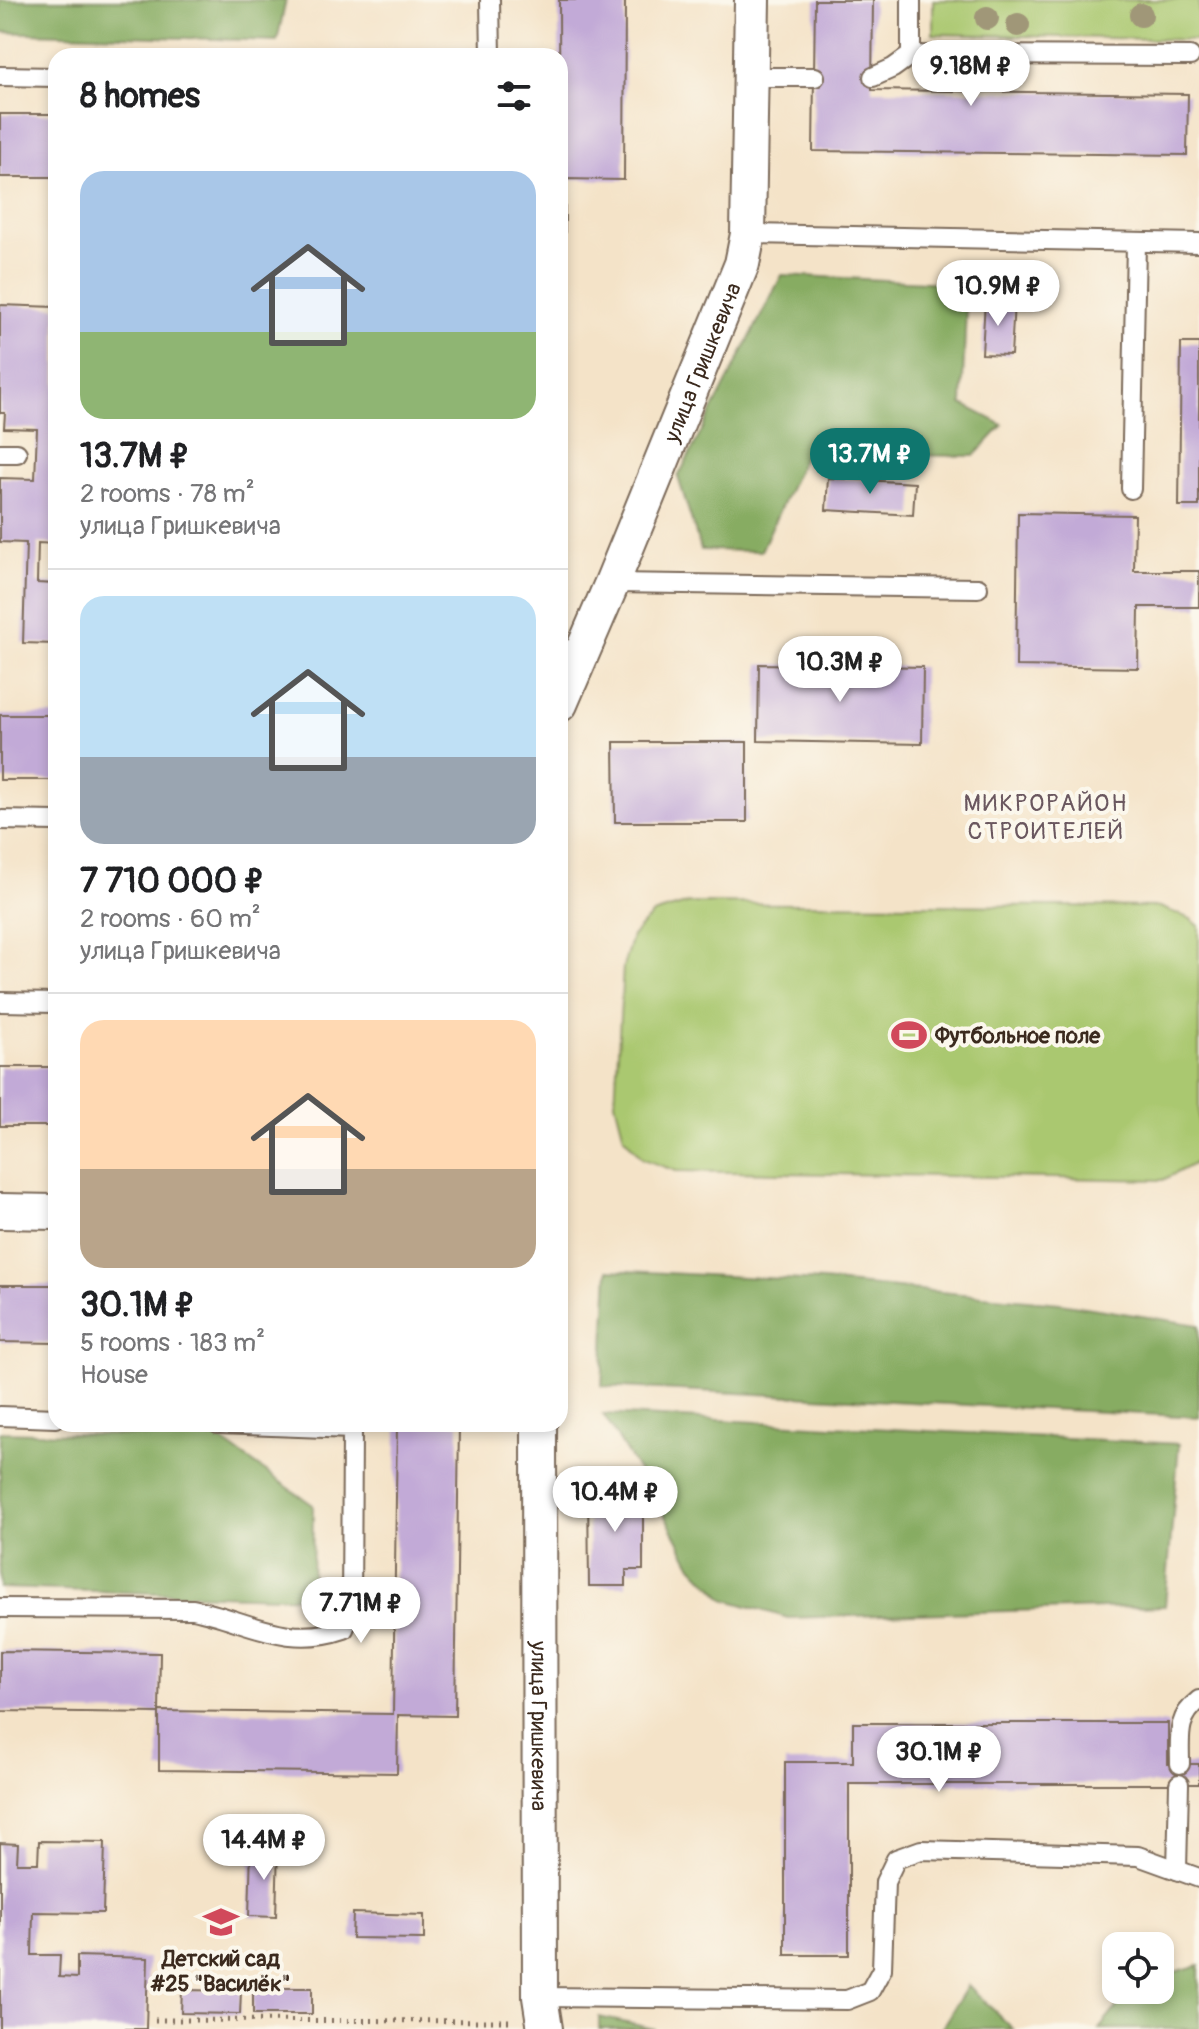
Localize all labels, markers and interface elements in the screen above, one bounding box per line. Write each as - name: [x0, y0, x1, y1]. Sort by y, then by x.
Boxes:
- pin: 9.18M ₽: [897, 40, 1045, 108]
- text: 9.18M ₽: [930, 50, 1012, 82]
- icon: filters: [492, 74, 536, 118]
- text: 8 homes: [80, 75, 200, 118]
- icon: home: [236, 223, 380, 367]
- pin: 10.9M ₽: [924, 260, 1072, 328]
- text: 10.9M ₽: [955, 270, 1041, 302]
- street label: улица Гришкевича: [657, 279, 748, 448]
- pin: 13.7M ₽: [796, 428, 944, 496]
- text: 13.7M ₽: [80, 435, 190, 478]
- text: 13.7M ₽: [828, 438, 912, 470]
- text: 2 rooms · 78 m²: [80, 478, 255, 510]
- text: улица Гришкевича: [80, 510, 281, 542]
- pin: 10.3M ₽: [766, 636, 914, 704]
- text: 10.3M ₽: [796, 646, 884, 678]
- icon: home: [236, 648, 380, 792]
- district label: МИКРОРАЙОН СТРОИТЕЛЕЙ: [964, 789, 1128, 846]
- text: 7 710 000 ₽: [80, 860, 265, 903]
- text: 2 rooms · 60 m²: [80, 903, 261, 935]
- text: улица Гришкевича: [80, 935, 281, 967]
- sports icon: Футбольное поле: [890, 1016, 928, 1054]
- place label: Футбольное поле: [934, 1022, 1101, 1050]
- icon: home: [236, 1072, 380, 1216]
- text: 30.1M ₽: [80, 1284, 195, 1327]
- text: 5 rooms · 183 m²: [80, 1327, 265, 1359]
- text: House: [80, 1359, 148, 1391]
- pin: 10.4M ₽: [541, 1466, 689, 1534]
- text: 10.4M ₽: [571, 1476, 659, 1508]
- pin: 7.71M ₽: [287, 1577, 435, 1645]
- text: 7.71M ₽: [319, 1587, 403, 1619]
- street label: улица Гришкевича: [524, 1640, 553, 1811]
- pin: 30.1M ₽: [865, 1726, 1013, 1794]
- text: 30.1M ₽: [895, 1736, 983, 1768]
- pin: 14.4M ₽: [190, 1814, 338, 1882]
- text: 14.4M ₽: [221, 1824, 307, 1856]
- school or university icon: Детский сад #25 "Василёк": [202, 1903, 240, 1941]
- map controls: [1102, 1932, 1174, 2004]
- button: locate: [1102, 1932, 1174, 2004]
- place label: Детский сад #25 "Василёк": [150, 1945, 291, 1998]

